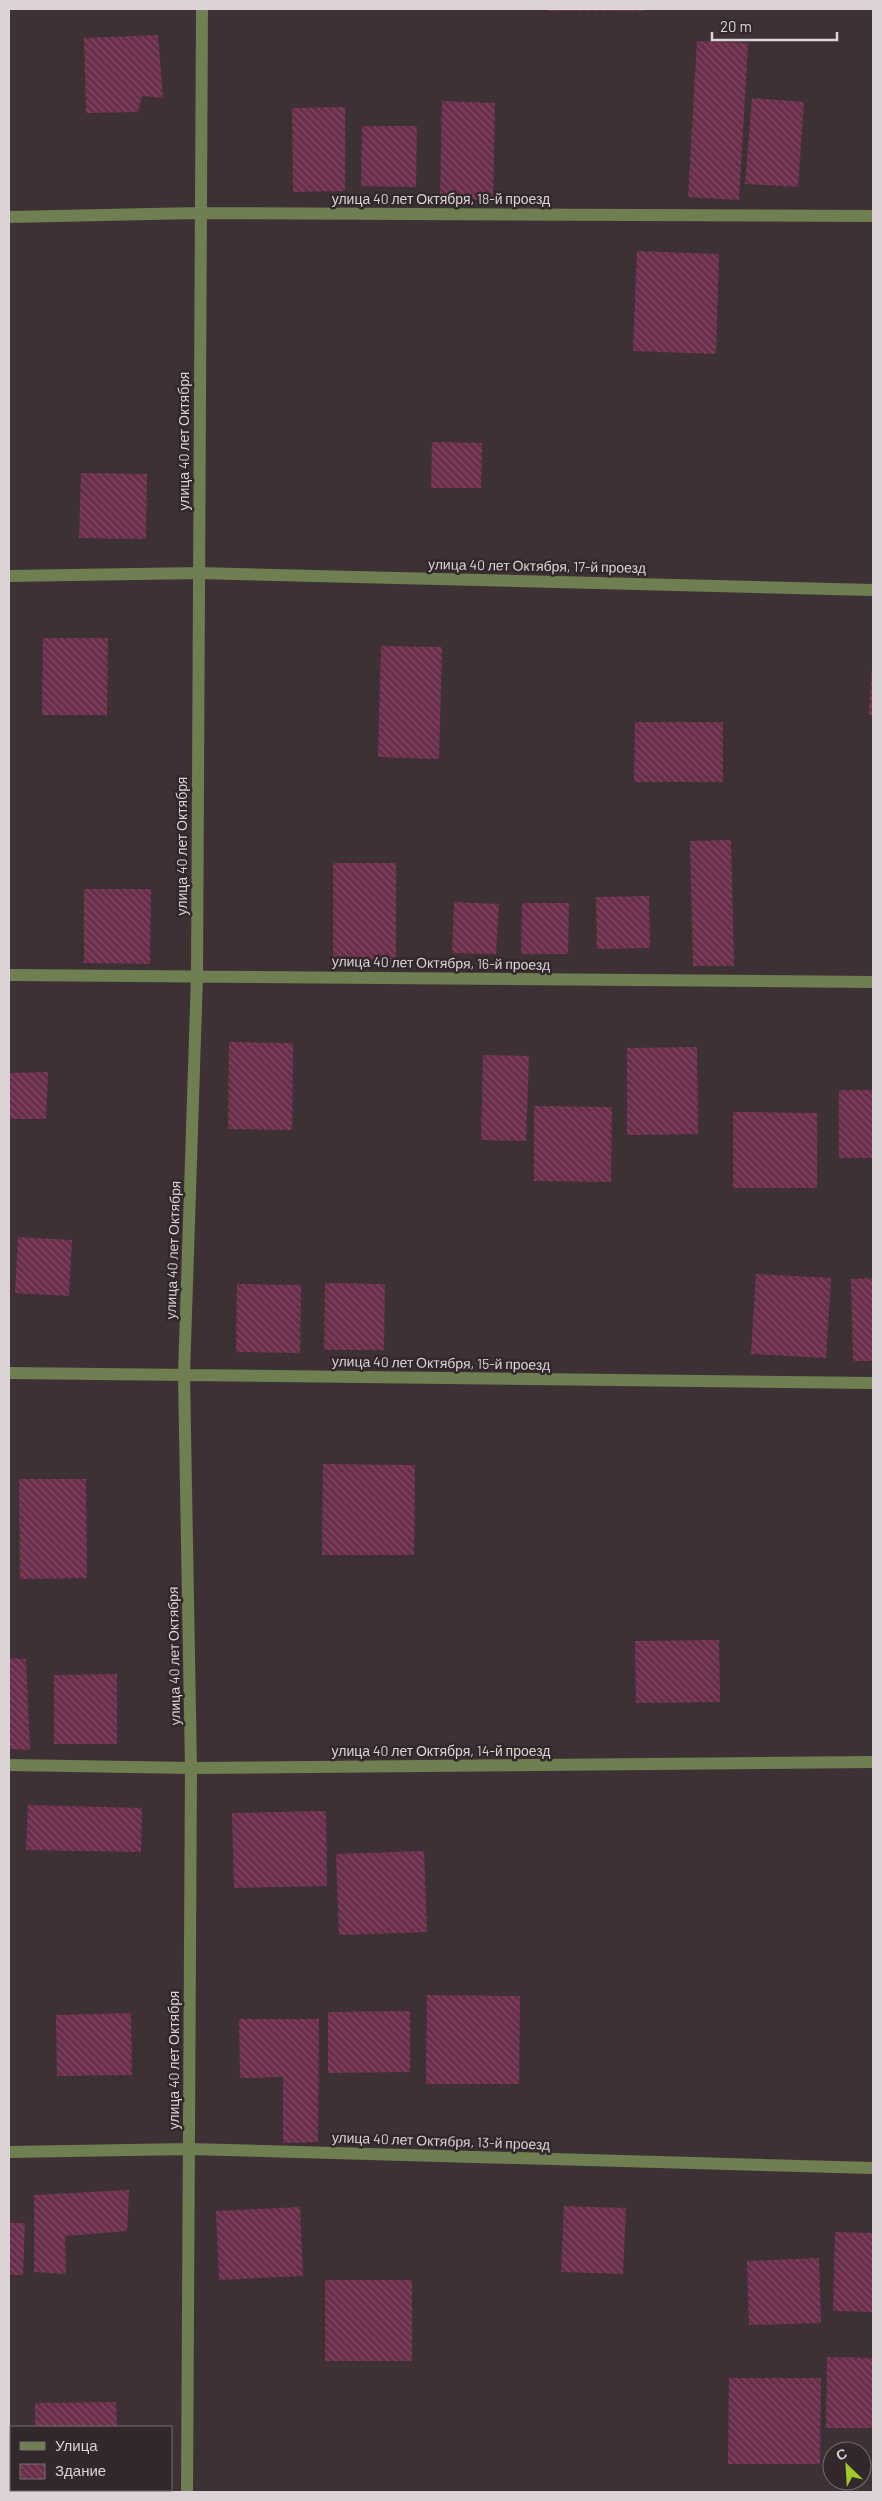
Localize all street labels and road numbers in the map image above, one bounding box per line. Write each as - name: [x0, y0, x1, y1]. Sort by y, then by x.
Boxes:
- street label: улица 40 лет Октября, 18-й проезд: [332, 190, 550, 207]
- street label: улица 40 лет Октября: [175, 372, 192, 510]
- street label: улица 40 лет Октября, 17-й проезд: [428, 555, 646, 576]
- street label: улица 40 лет Октября: [173, 777, 190, 915]
- street label: улица 40 лет Октября, 16-й проезд: [332, 952, 550, 973]
- street label: улица 40 лет Октября: [162, 1180, 183, 1320]
- street label: улица 40 лет Октября, 15-й проезд: [332, 1352, 550, 1373]
- street label: улица 40 лет Октября: [164, 1586, 183, 1726]
- street label: улица 40 лет Октября, 14-й проезд: [332, 1742, 550, 1759]
- street label: улица 40 лет Октября: [165, 1991, 182, 2129]
- street label: улица 40 лет Октября, 13-й проезд: [332, 2128, 550, 2153]

